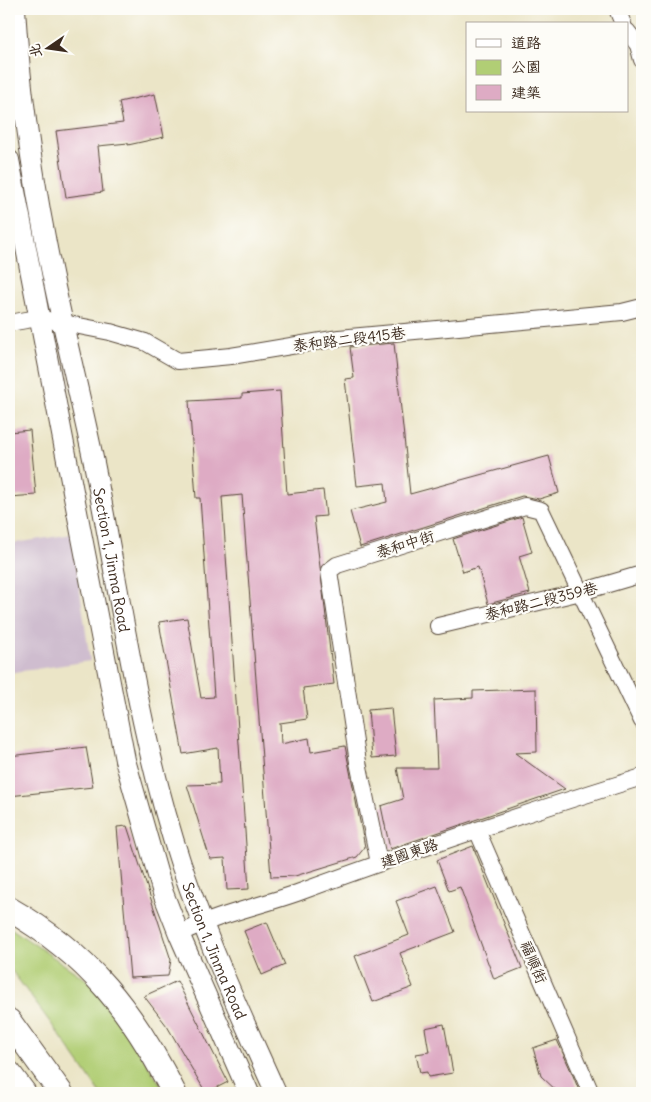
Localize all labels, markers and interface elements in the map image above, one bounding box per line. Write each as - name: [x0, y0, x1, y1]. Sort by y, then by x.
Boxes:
- north arrow: [22, 22, 72, 72]
- legend: [466, 22, 628, 112]
- text: 道路: [511, 33, 541, 52]
- text: 北: [25, 42, 46, 60]
- text: 公園: [511, 57, 541, 76]
- text: 建築: [511, 83, 541, 102]
- street label: 泰和路二段415巷: [292, 323, 406, 355]
- street label: Section 1, Jinma Road: [90, 486, 135, 634]
- street label: 泰和中街: [374, 526, 436, 562]
- street label: 泰和路二段359巷: [483, 578, 599, 624]
- street label: 建國東路: [378, 834, 440, 872]
- street label: Section 1, Jinma Road: [179, 880, 251, 1022]
- street label: 福順街: [516, 938, 552, 986]

